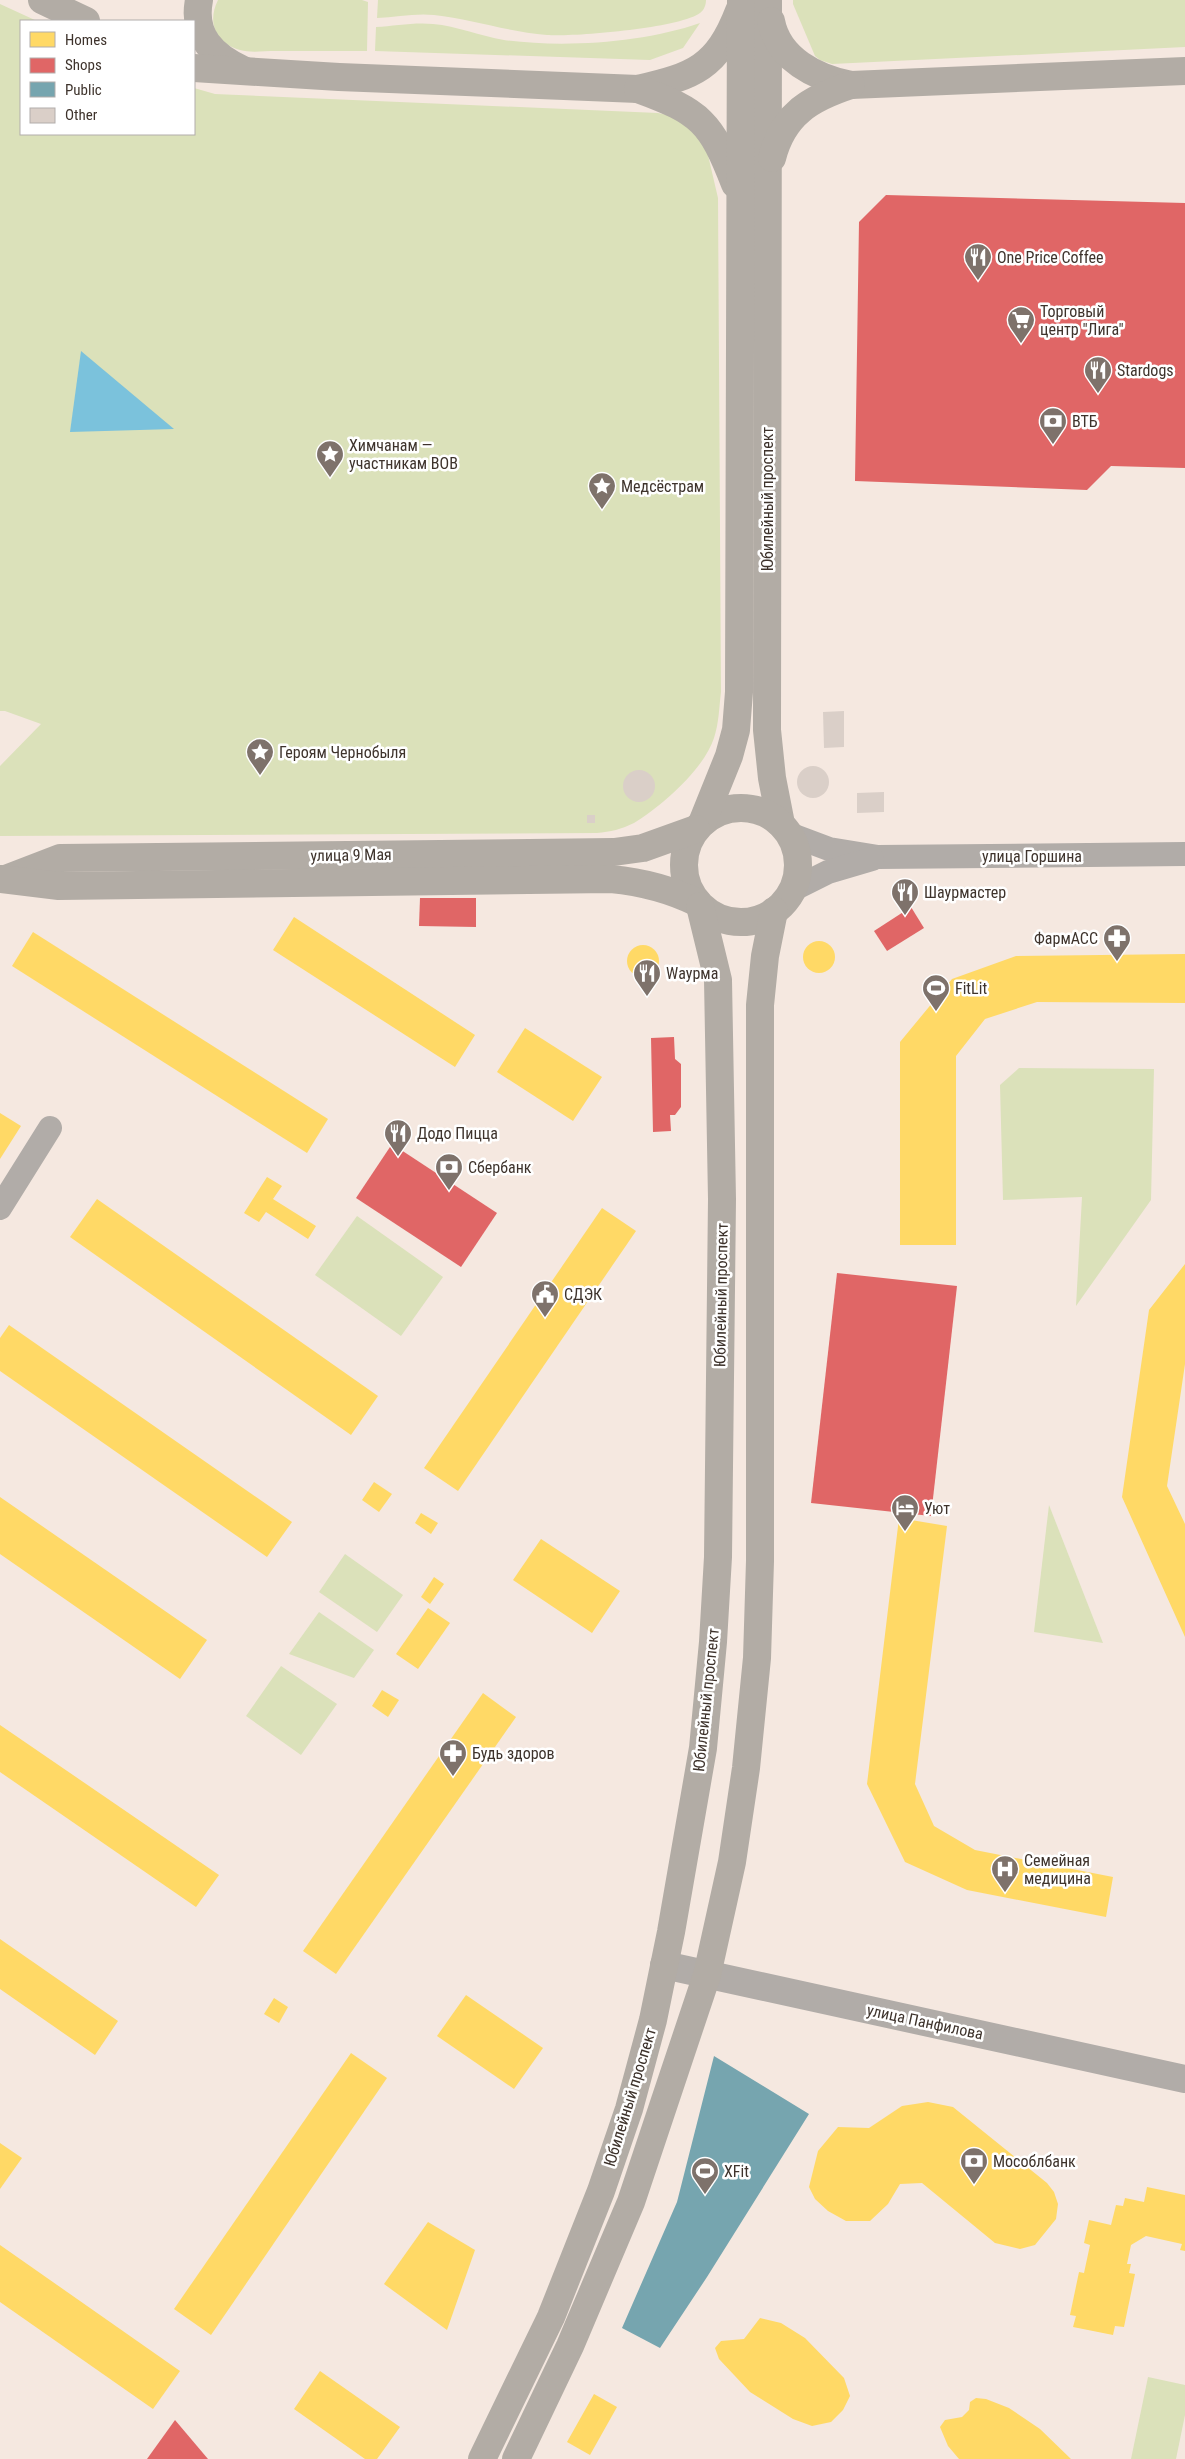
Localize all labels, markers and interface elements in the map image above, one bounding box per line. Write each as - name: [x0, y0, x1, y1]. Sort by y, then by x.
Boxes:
- legend: [20, 20, 195, 135]
- text: Homes: [65, 31, 107, 49]
- text: Shops: [65, 56, 102, 74]
- text: Public: [65, 81, 102, 99]
- text: Other: [65, 106, 98, 124]
- restaurant icon: One Price Coffee: [963, 242, 993, 281]
- place label: One Price Coffee: [997, 248, 1104, 267]
- place label: Торговый центр "Лига": [1040, 302, 1124, 339]
- supermarket icon: Торговый центр "Лига": [1006, 305, 1036, 344]
- restaurant icon: Stardogs: [1083, 355, 1113, 394]
- place label: Stardogs: [1117, 361, 1174, 380]
- bank icon: ВТБ: [1038, 406, 1068, 445]
- place label: ВТБ: [1072, 412, 1098, 431]
- street label: Юбилейный проспект: [758, 427, 777, 571]
- place label: Химчанам — участникам ВОВ: [349, 436, 458, 473]
- place icon: Химчанам — участникам ВОВ: [315, 439, 345, 478]
- place icon: Медсёстрам: [587, 471, 617, 510]
- place label: Медсёстрам: [621, 477, 704, 496]
- place icon: Героям Чернобыля: [245, 737, 275, 776]
- place label: Героям Чернобыля: [279, 743, 406, 762]
- street label: улица 9 Мая: [310, 845, 392, 865]
- street label: улица Горшина: [982, 847, 1082, 866]
- restaurant icon: Шаурмастер: [890, 877, 920, 916]
- place label: Шаурмастер: [924, 883, 1006, 902]
- pharmacy icon: ФармАСС: [1102, 923, 1132, 962]
- place label: ФармАСС: [1034, 929, 1098, 948]
- restaurant icon: Wаурма: [632, 958, 662, 997]
- place label: Wаурма: [666, 964, 718, 983]
- sports icon: FitLit: [921, 973, 951, 1012]
- place label: FitLit: [955, 979, 987, 998]
- restaurant icon: Додо Пицца: [383, 1118, 413, 1157]
- place label: Додо Пицца: [417, 1124, 498, 1143]
- bank icon: Сбербанк: [434, 1152, 464, 1191]
- place label: Сбербанк: [468, 1158, 532, 1177]
- street label: Юбилейный проспект: [710, 1223, 732, 1367]
- public building icon: СДЭК: [530, 1279, 560, 1318]
- place label: СДЭК: [564, 1285, 602, 1304]
- hotel icon: Уют: [890, 1493, 920, 1532]
- place label: Уют: [924, 1499, 950, 1518]
- street label: Юбилейный проспект: [689, 1627, 723, 1773]
- pharmacy icon: Будь здоров: [438, 1738, 468, 1777]
- place label: Будь здоров: [472, 1744, 555, 1763]
- place label: Семейная медицина: [1024, 1851, 1091, 1888]
- hospital icon: Семейная медицина: [990, 1854, 1020, 1893]
- street label: улица Панфилова: [865, 2000, 985, 2044]
- street label: Юбилейный проспект: [600, 2025, 660, 2169]
- bank icon: Мособлбанк: [959, 2146, 989, 2185]
- place label: Мособлбанк: [993, 2152, 1076, 2171]
- sports icon: XFit: [690, 2156, 720, 2195]
- place label: XFit: [724, 2162, 749, 2181]

